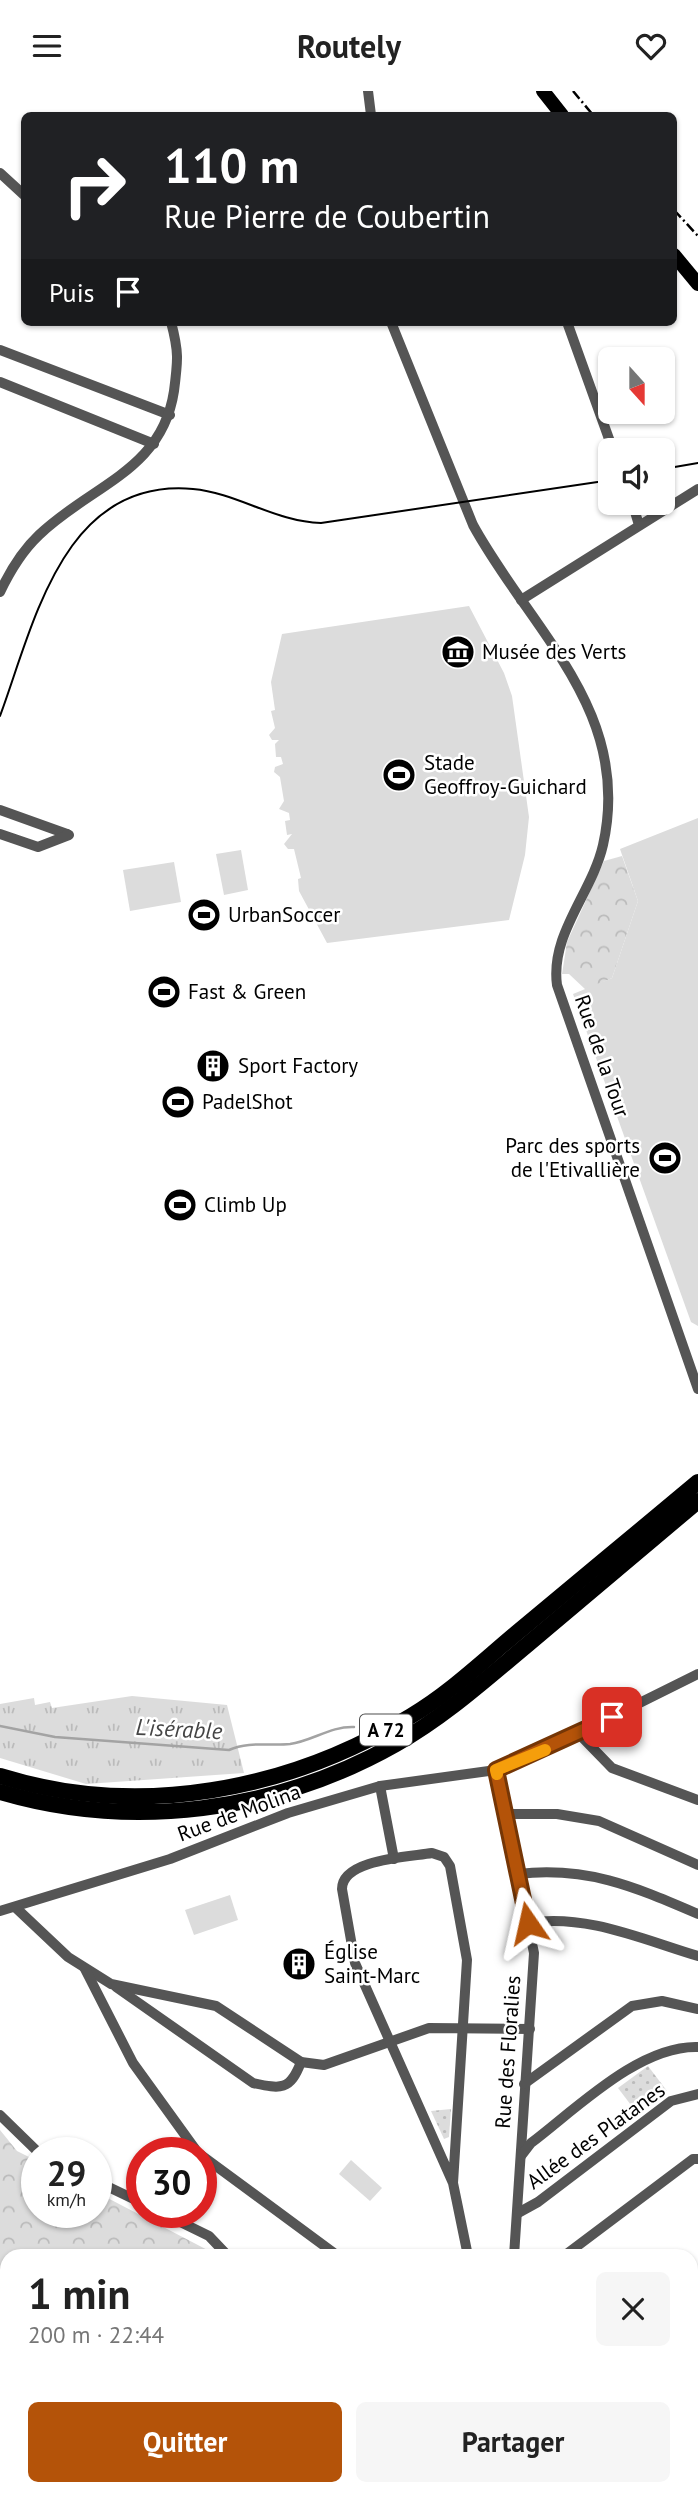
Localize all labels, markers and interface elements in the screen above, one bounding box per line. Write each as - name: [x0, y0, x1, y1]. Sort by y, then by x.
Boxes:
- text: Routely: [297, 25, 401, 67]
- icon: menu: [28, 27, 66, 65]
- icon: heart: [632, 27, 670, 65]
- text: 110 m: [164, 133, 299, 197]
- icon: right: [49, 140, 140, 231]
- text: Rue Pierre de Coubertin: [164, 195, 490, 237]
- icon: arrive: [109, 273, 147, 311]
- text: Puis: [49, 276, 95, 309]
- north arrow: [598, 347, 676, 423]
- map controls: [598, 347, 675, 515]
- button: sound: [598, 438, 675, 515]
- museum icon: Musée des Verts: [439, 633, 477, 671]
- place label: Musée des Verts: [482, 638, 626, 665]
- place label: Stade Geoffroy-Guichard: [424, 749, 587, 800]
- sports icon: Stade Geoffroy-Guichard: [380, 756, 418, 794]
- sports icon: UrbanSoccer: [185, 896, 223, 934]
- place label: UrbanSoccer: [228, 901, 340, 928]
- sports icon: Fast & Green: [145, 973, 183, 1011]
- place label: Fast & Green: [188, 978, 306, 1005]
- street label: Rue de la Tour: [569, 991, 636, 1121]
- building icon: Sport Factory: [194, 1047, 232, 1085]
- place label: Sport Factory: [238, 1052, 358, 1079]
- sports icon: PadelShot: [159, 1083, 197, 1121]
- place label: PadelShot: [202, 1088, 293, 1115]
- place label: Parc des sports de l'Etivallière: [505, 1132, 640, 1183]
- sports icon: Parc des sports de l'Etivallière: [646, 1139, 684, 1177]
- sports icon: Climb Up: [161, 1186, 199, 1224]
- place label: Climb Up: [204, 1191, 287, 1218]
- pin: [582, 1687, 642, 1747]
- icon: arrive: [593, 1698, 631, 1736]
- water label: L'isérable: [135, 1712, 223, 1745]
- road number: A 72: [360, 1715, 412, 1745]
- street label: Rue de Molina: [174, 1778, 304, 1847]
- position arrow: [491, 1886, 565, 1960]
- place label: Église Saint-Marc: [324, 1938, 420, 1989]
- building icon: Église Saint-Marc: [280, 1945, 318, 1983]
- street label: Rue des Floralies: [489, 1975, 526, 2129]
- street label: Allée des Platanes: [521, 2076, 670, 2195]
- speed limit sign: 30: [126, 2137, 217, 2228]
- text: 29: [47, 2150, 86, 2196]
- text: km/h: [47, 2188, 86, 2211]
- text: 1 min: [28, 2266, 130, 2321]
- button: close: [596, 2272, 670, 2346]
- text: 200 m · 22:44: [28, 2320, 164, 2349]
- button: Quitter: [28, 2402, 342, 2482]
- button: Partager: [356, 2402, 670, 2482]

